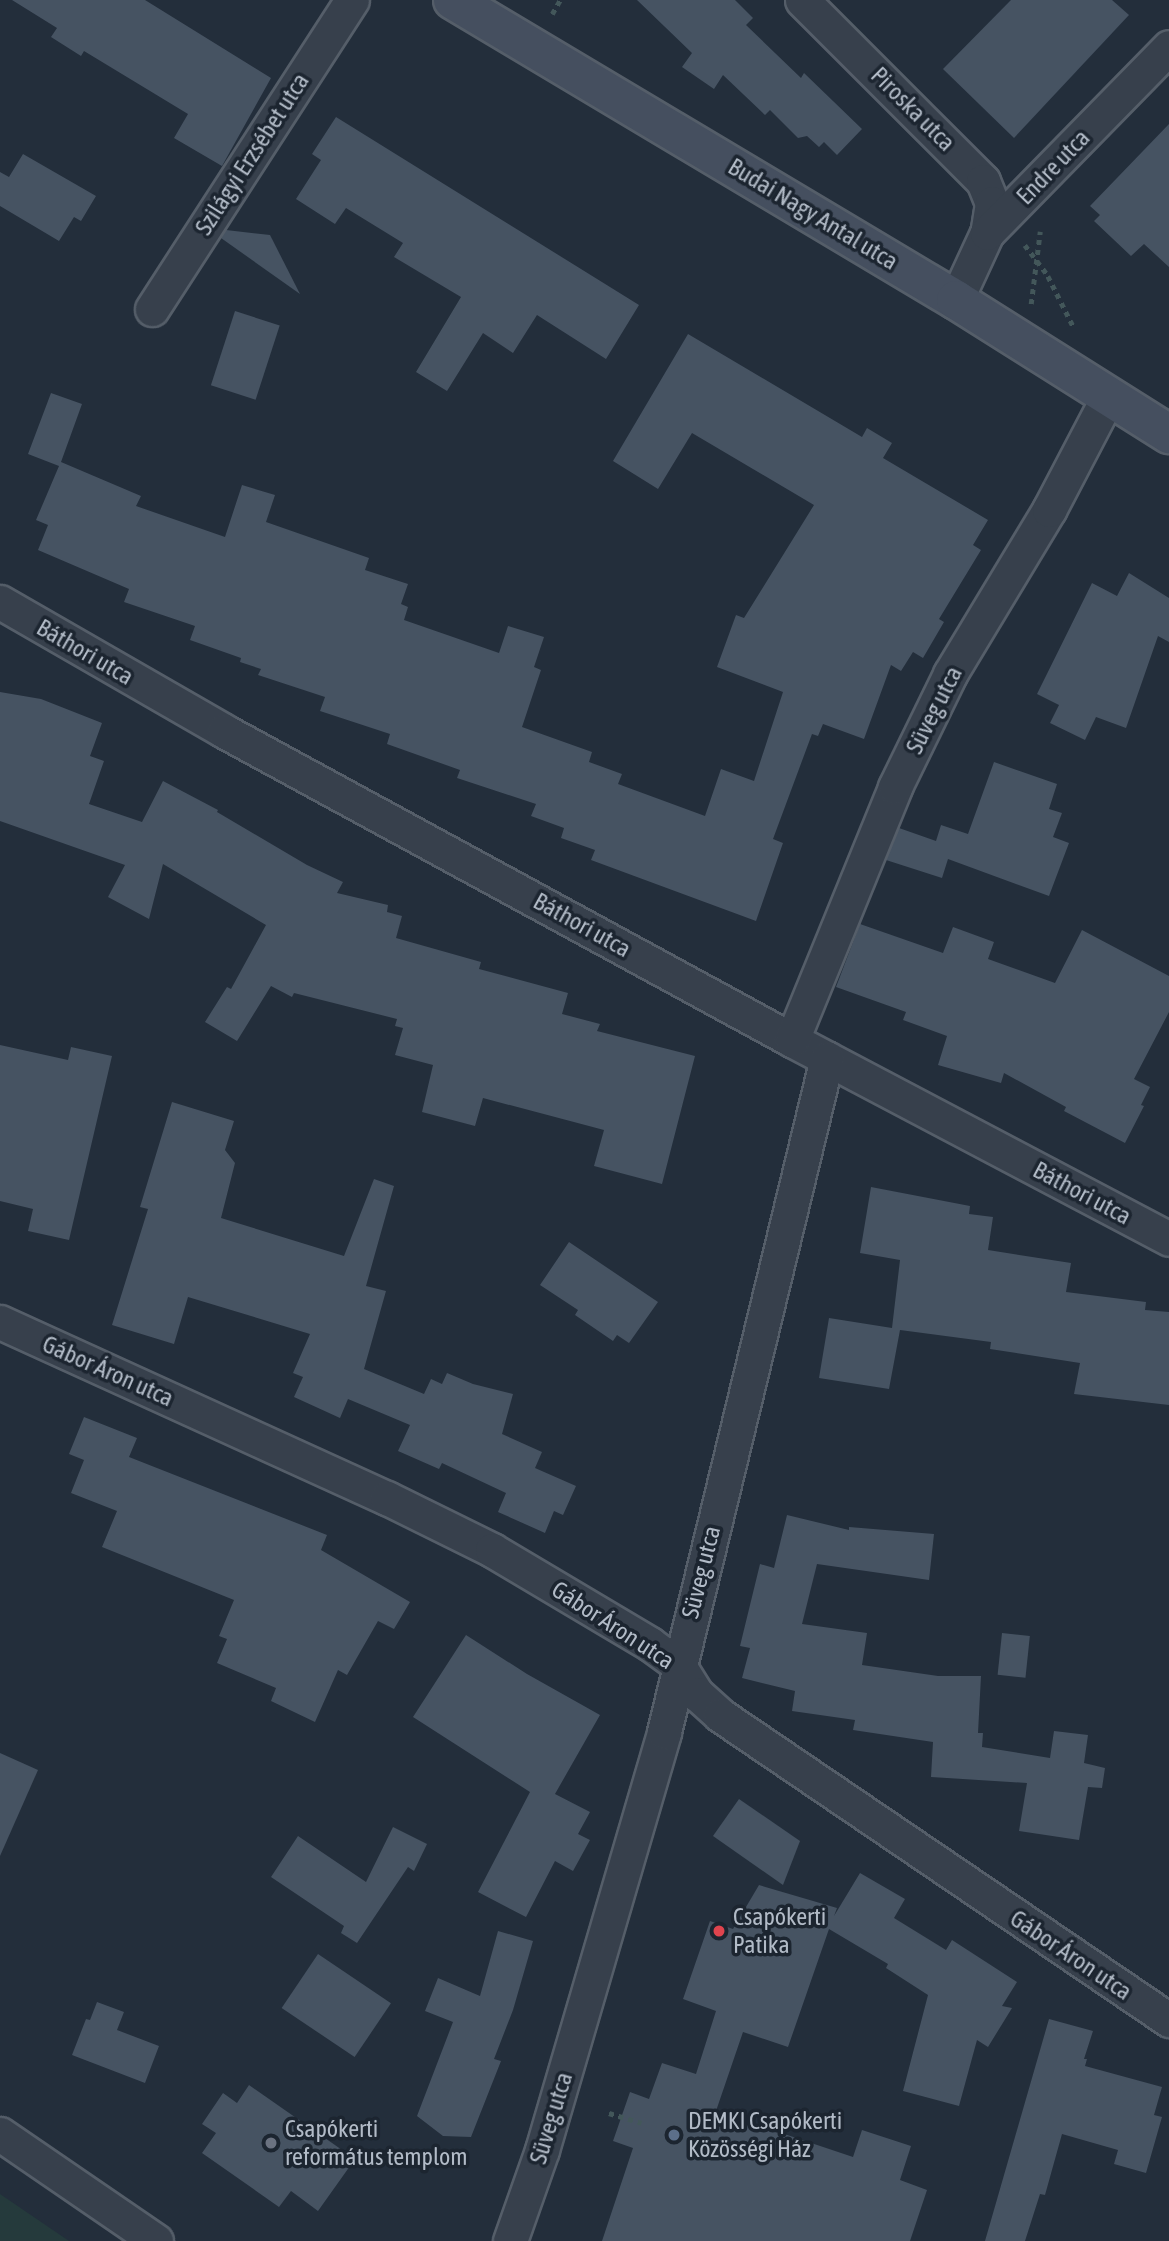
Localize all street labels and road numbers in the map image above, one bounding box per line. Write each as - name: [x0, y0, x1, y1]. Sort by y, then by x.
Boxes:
- street label: Piroska utca: [865, 61, 961, 157]
- street label: Szilágyi Erzsébet utca: [189, 68, 315, 240]
- street label: Endre utca: [1010, 124, 1096, 210]
- street label: Budai Nagy Antal utca: [723, 152, 903, 276]
- street label: Báthori utca: [32, 613, 138, 691]
- street label: Süveg utca: [900, 662, 968, 758]
- street label: Báthori utca: [528, 887, 636, 963]
- street label: Báthori utca: [1028, 1155, 1136, 1231]
- street label: Gábor Áron utca: [38, 1329, 178, 1413]
- street label: Süveg utca: [676, 1523, 726, 1621]
- street label: Gábor Áron utca: [546, 1575, 680, 1675]
- street label: Gábor Áron utca: [1005, 1904, 1137, 2006]
- street label: Süveg utca: [523, 2069, 579, 2167]

